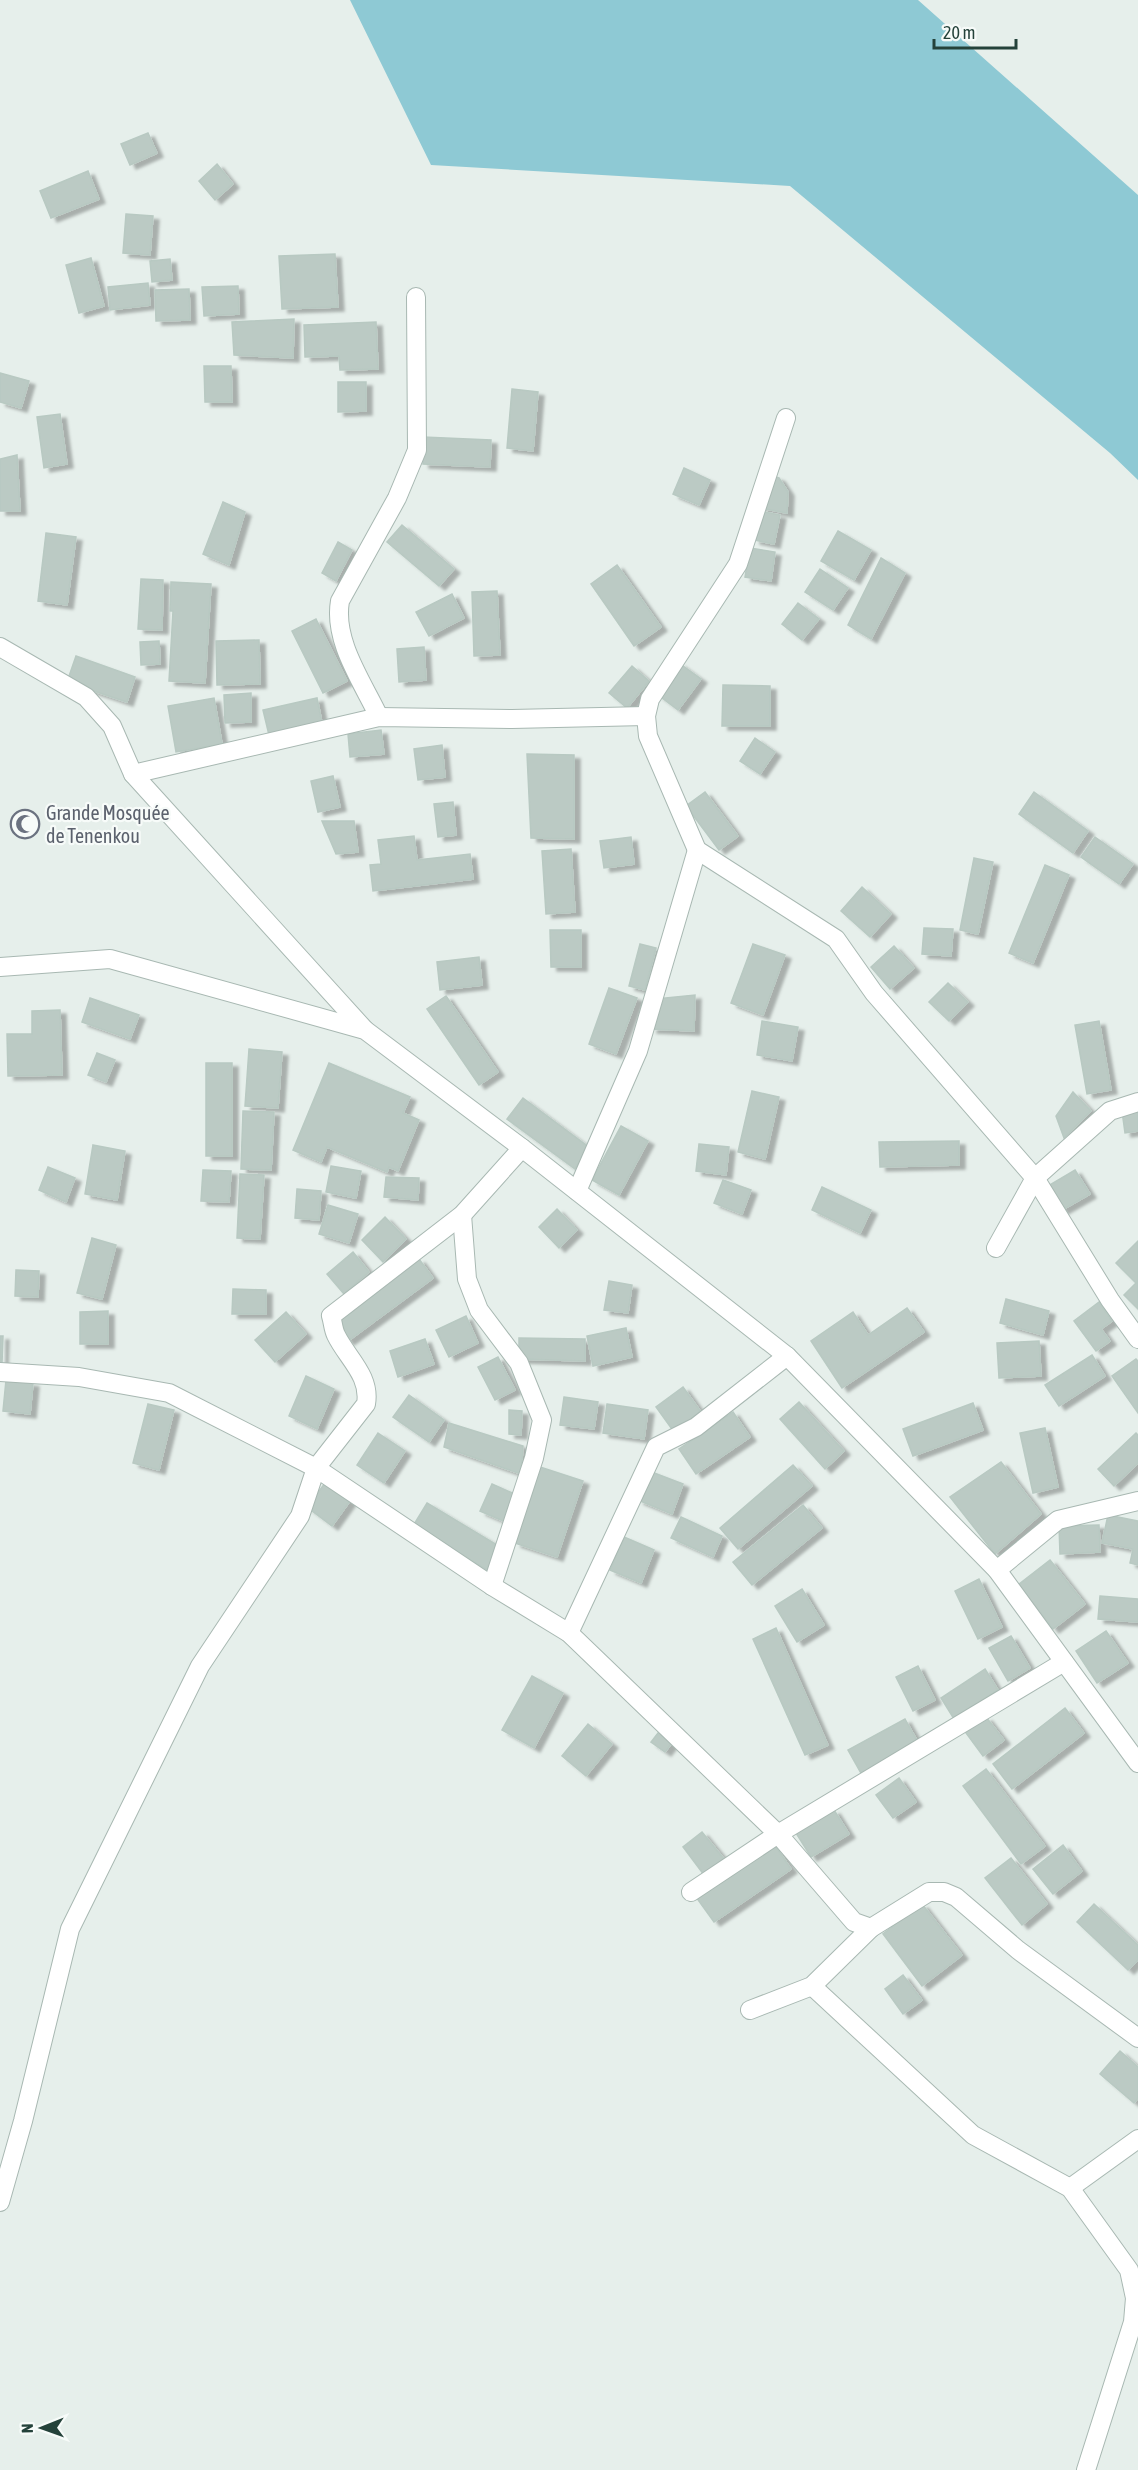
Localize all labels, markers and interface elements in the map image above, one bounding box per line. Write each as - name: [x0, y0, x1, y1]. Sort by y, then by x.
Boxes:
- scale bar: [934, 12, 1016, 50]
- text: 20 m: [943, 22, 975, 43]
- place label: Grande Mosquée de Tenenkou: [46, 801, 169, 847]
- mosque icon: Grande Mosquée de Tenenkou: [9, 808, 41, 840]
- north arrow: [12, 2398, 72, 2458]
- text: N: [18, 2423, 36, 2433]

